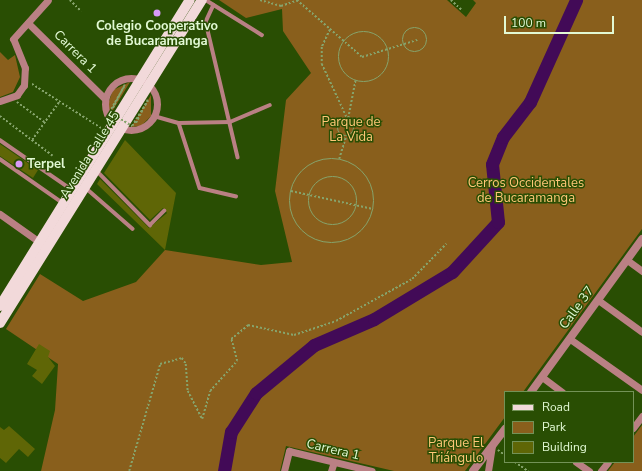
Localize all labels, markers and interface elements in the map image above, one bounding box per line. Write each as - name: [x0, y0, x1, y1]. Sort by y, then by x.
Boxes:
- marker: Colegio Cooperativo de Bucaramanga: [152, 8, 162, 18]
- scale bar: [506, 8, 616, 34]
- text: 100 m: [511, 15, 546, 31]
- place label: Colegio Cooperativo de Bucaramanga: [96, 19, 218, 50]
- street label: Carrera 1: [50, 27, 100, 77]
- street label: Avenida Calle 45: [57, 109, 123, 201]
- park label: Parque de La Vida: [321, 115, 381, 146]
- place label: Terpel: [27, 156, 65, 172]
- marker: Terpel: [14, 159, 24, 169]
- park label: Cerros Occidentales de Bucaramanga: [468, 176, 584, 207]
- street label: Calle 37: [556, 284, 598, 332]
- legend: [504, 391, 634, 463]
- text: Road: [542, 399, 570, 415]
- text: Park: [542, 419, 566, 435]
- street label: Carrera 1: [305, 436, 361, 464]
- park label: Parque El Triángulo: [428, 436, 484, 467]
- text: Building: [542, 439, 587, 455]

